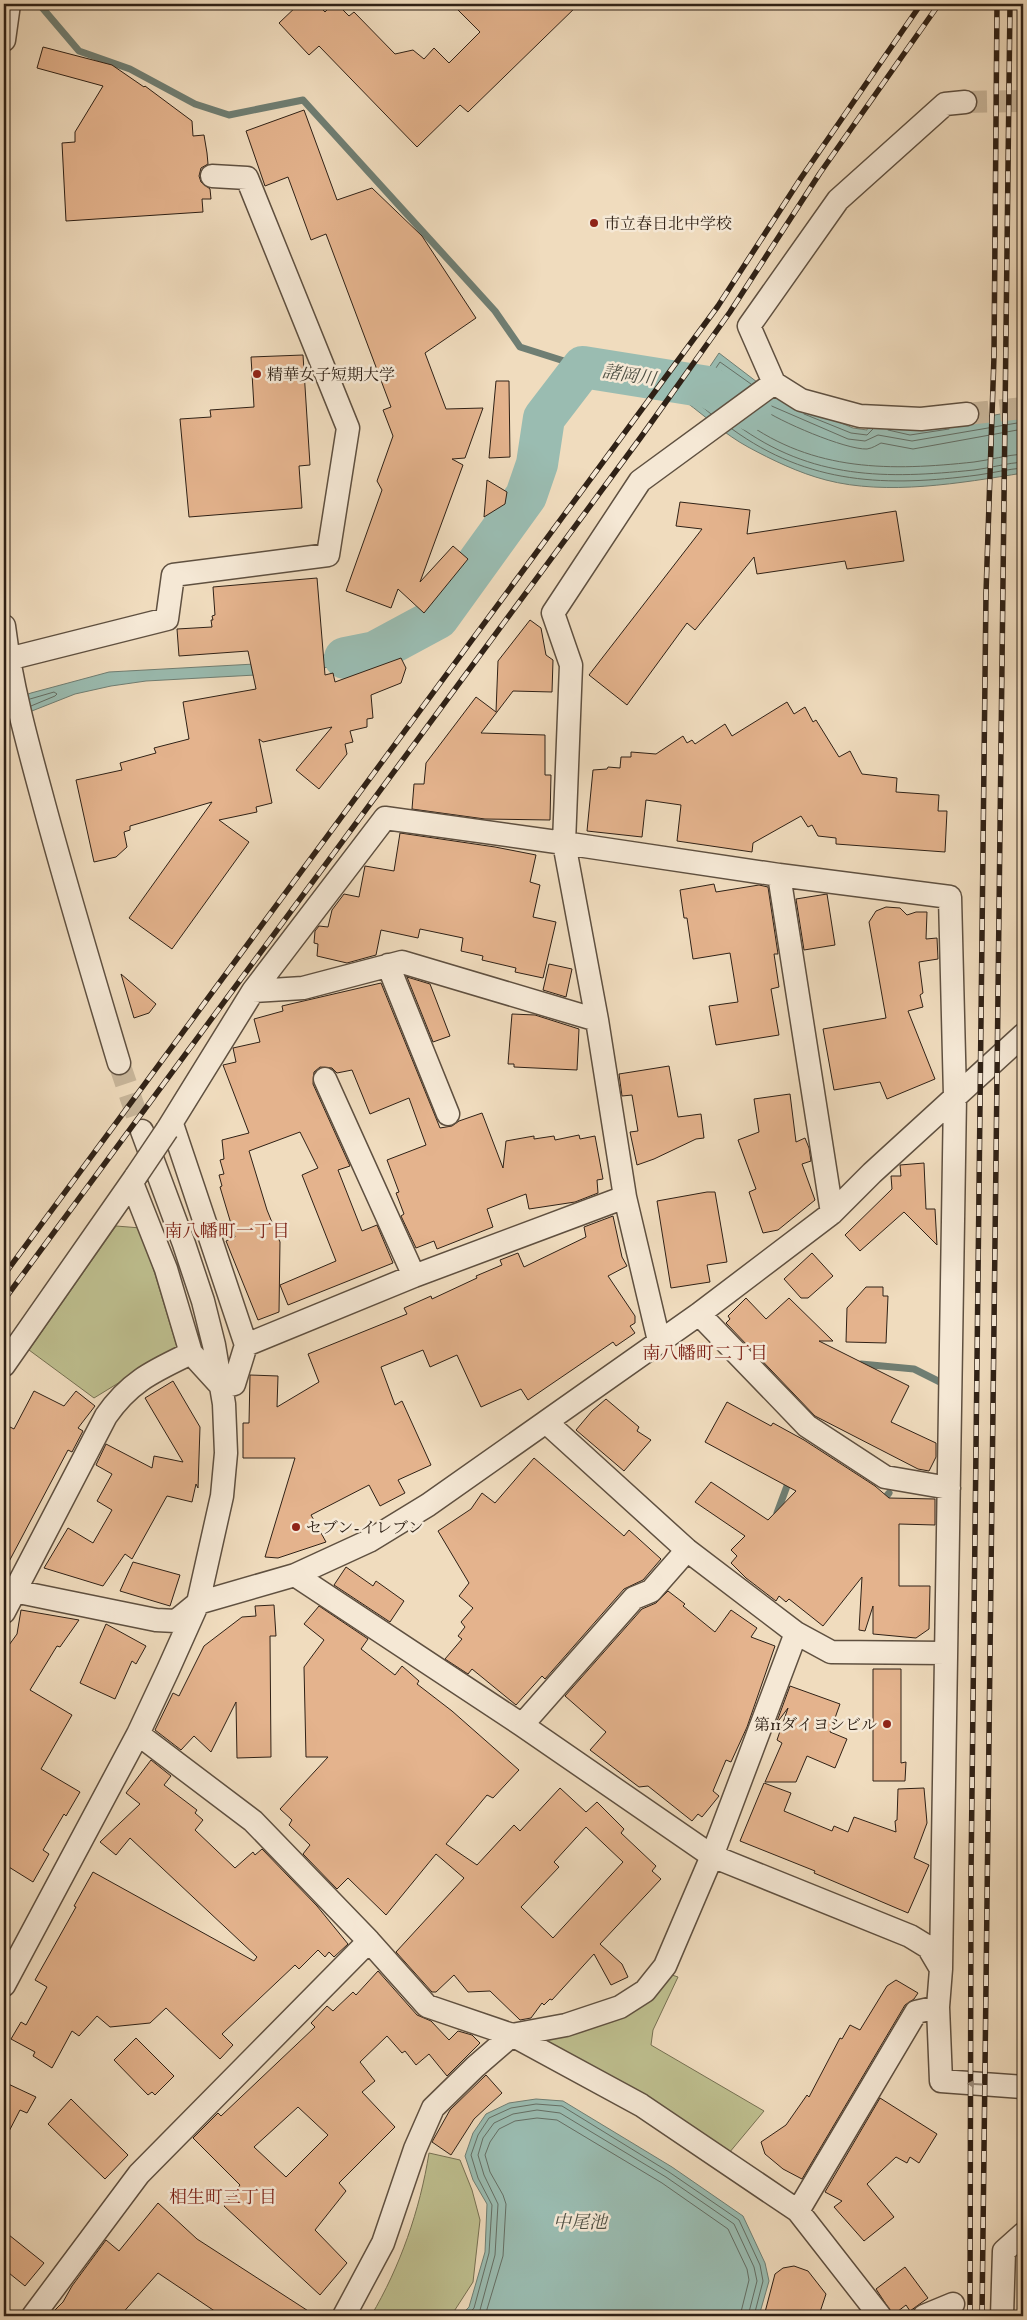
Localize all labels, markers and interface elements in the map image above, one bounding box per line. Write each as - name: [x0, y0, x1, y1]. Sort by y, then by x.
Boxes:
- place label: 市立春日北中学校: [604, 214, 732, 234]
- marker: 市立春日北中学校: [588, 217, 600, 229]
- water label: 諸岡川: [600, 360, 659, 391]
- place label: 精華女子短期大学: [267, 365, 395, 385]
- marker: 精華女子短期大学: [251, 368, 263, 380]
- district label: 南八幡町一丁目: [164, 1220, 290, 1243]
- district label: 南八幡町二丁目: [642, 1342, 768, 1365]
- place label: セブン-イレブン: [306, 1518, 424, 1538]
- marker: セブン-イレブン: [290, 1521, 302, 1533]
- place label: 第11ダイヨシビル: [754, 1715, 877, 1735]
- marker: 第11ダイヨシビル: [881, 1718, 893, 1730]
- one-way arrow: [966, 2079, 982, 2087]
- district label: 相生町三丁目: [169, 2186, 277, 2209]
- water label: 中尾池: [553, 2211, 609, 2234]

